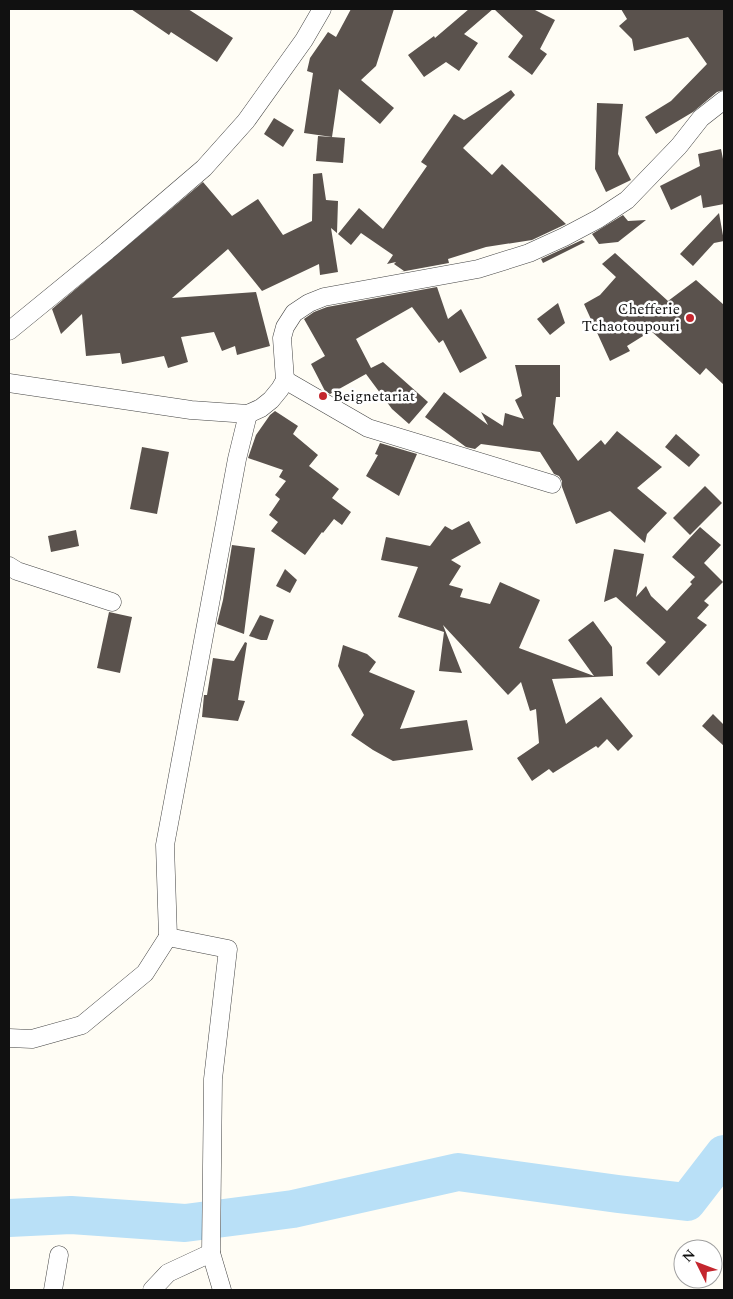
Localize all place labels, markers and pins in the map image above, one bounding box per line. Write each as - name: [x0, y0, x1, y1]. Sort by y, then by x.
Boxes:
- place label: Chefferie Tchaotoupouri: [582, 298, 680, 338]
- marker: Chefferie Tchaotoupouri: [684, 312, 696, 324]
- place label: Beignetariat: [333, 385, 415, 408]
- marker: Beignetariat: [317, 390, 329, 402]

